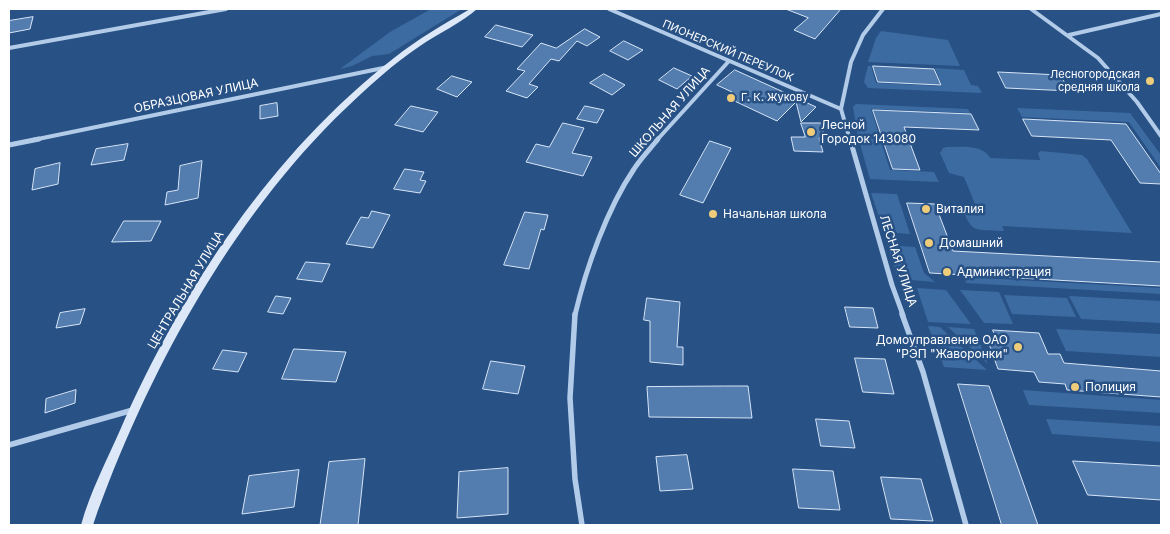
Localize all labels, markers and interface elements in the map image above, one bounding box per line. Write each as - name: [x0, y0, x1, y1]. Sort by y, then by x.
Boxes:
- street label: ПИОНЕРСКИЙ ПЕРЕУЛОК: [660, 17, 796, 85]
- street label: ШКОЛЬНАЯ УЛИЦА: [627, 64, 713, 160]
- place label: Лесногородская средняя школа: [1050, 68, 1140, 94]
- marker: Лесногородская средняя школа: [1144, 75, 1156, 87]
- street label: ОБРАЗЦОВАЯ УЛИЦА: [132, 76, 260, 116]
- place label: Г. К. Жукову: [741, 91, 808, 105]
- marker: Г. К. Жукову: [725, 92, 737, 104]
- place label: Лесной Городок 143080: [821, 118, 916, 146]
- marker: Лесной Городок 143080: [805, 126, 817, 138]
- place label: Виталия: [936, 202, 984, 216]
- marker: Виталия: [920, 203, 932, 215]
- place label: Начальная школа: [723, 207, 827, 221]
- marker: Начальная школа: [707, 208, 719, 220]
- street label: ЛЕСНАЯ УЛИЦА: [876, 213, 920, 309]
- street label: ЦЕНТРАЛЬНАЯ УЛИЦА: [145, 228, 227, 352]
- place label: Домашний: [939, 236, 1003, 250]
- marker: Домашний: [923, 237, 935, 249]
- place label: Администрация: [957, 265, 1051, 279]
- marker: Администрация: [941, 266, 953, 278]
- place label: Домоуправление ОАО "РЭП "Жаворонки": [876, 333, 1008, 361]
- marker: Домоуправление ОАО "РЭП "Жаворонки": [1012, 341, 1024, 353]
- place label: Полиция: [1085, 380, 1136, 394]
- marker: Полиция: [1069, 381, 1081, 393]

